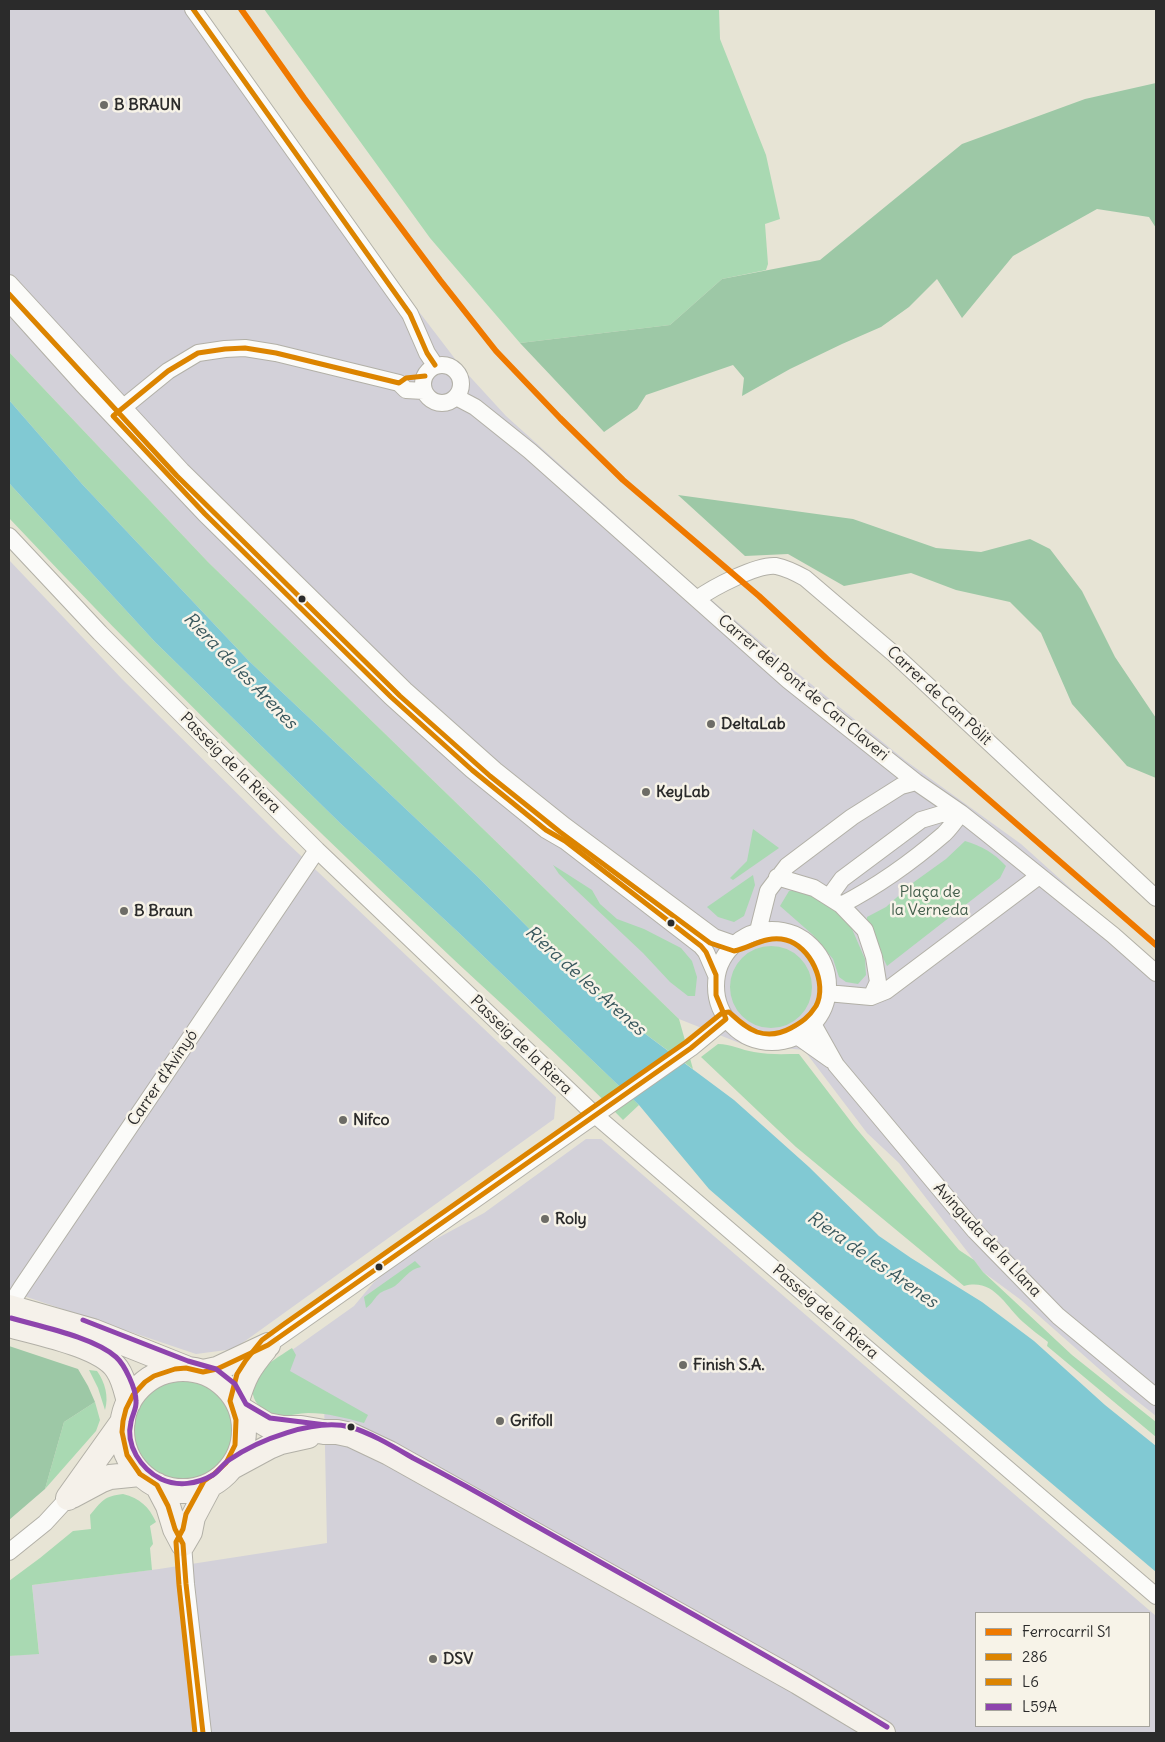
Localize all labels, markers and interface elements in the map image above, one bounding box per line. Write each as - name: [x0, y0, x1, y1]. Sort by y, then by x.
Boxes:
- place label: B BRAUN: [114, 95, 181, 115]
- marker: B BRAUN: [98, 99, 110, 111]
- unlabelled marker: [297, 594, 307, 604]
- water label: Riera de les Arenes: [179, 608, 301, 734]
- street label: Carrer del Pont de Can Claveri: [714, 611, 892, 765]
- street label: Carrer de Can Pòlit: [883, 643, 995, 749]
- street label: Passeig de la Riera: [176, 709, 284, 817]
- place label: DeltaLab: [721, 714, 786, 734]
- marker: DeltaLab: [705, 718, 717, 730]
- place label: KeyLab: [656, 782, 710, 802]
- marker: KeyLab: [640, 786, 652, 798]
- park label: Plaça de la Verneda: [891, 882, 969, 920]
- place label: B Braun: [134, 901, 193, 921]
- marker: B Braun: [118, 905, 130, 917]
- unlabelled marker: [666, 918, 676, 928]
- water label: Riera de les Arenes: [521, 921, 649, 1041]
- street label: Passeig de la Riera: [466, 992, 576, 1098]
- street label: Carrer d'Avinyó: [124, 1026, 202, 1130]
- place label: Nifco: [353, 1110, 390, 1130]
- marker: Nifco: [337, 1114, 349, 1126]
- street label: Avinguda de la Llana: [929, 1179, 1045, 1301]
- water label: Riera de les Arenes: [803, 1207, 941, 1313]
- place label: Roly: [555, 1209, 587, 1229]
- marker: Roly: [539, 1213, 551, 1225]
- street label: Passeig de la Riera: [768, 1261, 882, 1363]
- unlabelled marker: [374, 1262, 384, 1272]
- place label: Finish S.A.: [693, 1355, 765, 1375]
- marker: Finish S.A.: [677, 1359, 689, 1371]
- place label: Grifoll: [510, 1411, 553, 1431]
- marker: Grifoll: [494, 1415, 506, 1427]
- unlabelled marker: [346, 1422, 356, 1432]
- legend: [975, 1612, 1150, 1727]
- text: Ferrocarril S1: [1022, 1622, 1111, 1641]
- text: 286: [1022, 1647, 1048, 1666]
- place label: DSV: [443, 1649, 473, 1669]
- marker: DSV: [427, 1653, 439, 1665]
- text: L6: [1022, 1672, 1039, 1691]
- text: L59A: [1022, 1697, 1057, 1716]

